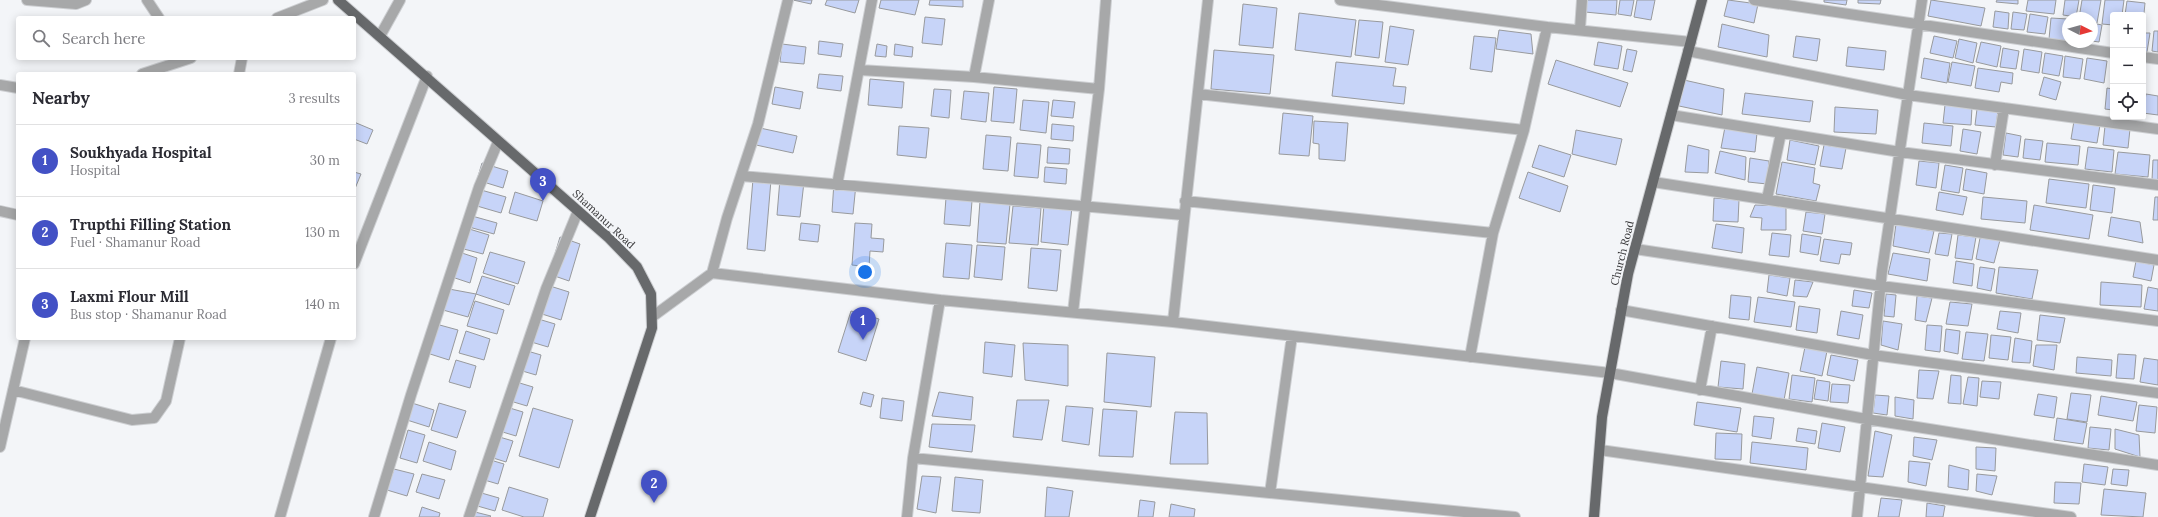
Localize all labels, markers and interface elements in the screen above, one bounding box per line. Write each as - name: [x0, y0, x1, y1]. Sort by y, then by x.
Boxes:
- north arrow: [2062, 12, 2098, 48]
- map controls: [2110, 12, 2146, 120]
- button: +: [2110, 12, 2146, 48]
- search box: [16, 16, 356, 60]
- icon: search: [30, 27, 52, 49]
- text: Search here: [62, 29, 145, 48]
- button: −: [2110, 48, 2146, 84]
- button: locate: [2110, 84, 2146, 120]
- text: Nearby: [32, 87, 90, 109]
- text: 3 results: [288, 90, 340, 107]
- text: Soukhyada Hospital: [70, 143, 212, 162]
- text: 1: [42, 152, 48, 169]
- text: 30 m: [310, 152, 340, 169]
- text: Hospital: [70, 162, 120, 179]
- pin: 3: [530, 168, 556, 201]
- street label: Shamanur Road: [570, 186, 638, 252]
- text: Trupthi Filling Station: [70, 215, 231, 234]
- street label: Church Road: [1607, 219, 1637, 287]
- text: 2: [42, 224, 48, 241]
- text: 130 m: [305, 224, 340, 241]
- text: Fuel · Shamanur Road: [70, 234, 200, 251]
- your location: [855, 262, 875, 282]
- text: Laxmi Flour Mill: [70, 287, 189, 306]
- text: 3: [41, 296, 49, 313]
- text: 140 m: [305, 296, 340, 313]
- text: Bus stop · Shamanur Road: [70, 306, 227, 323]
- pin: 1: [850, 307, 876, 340]
- pin: 2: [641, 470, 667, 503]

